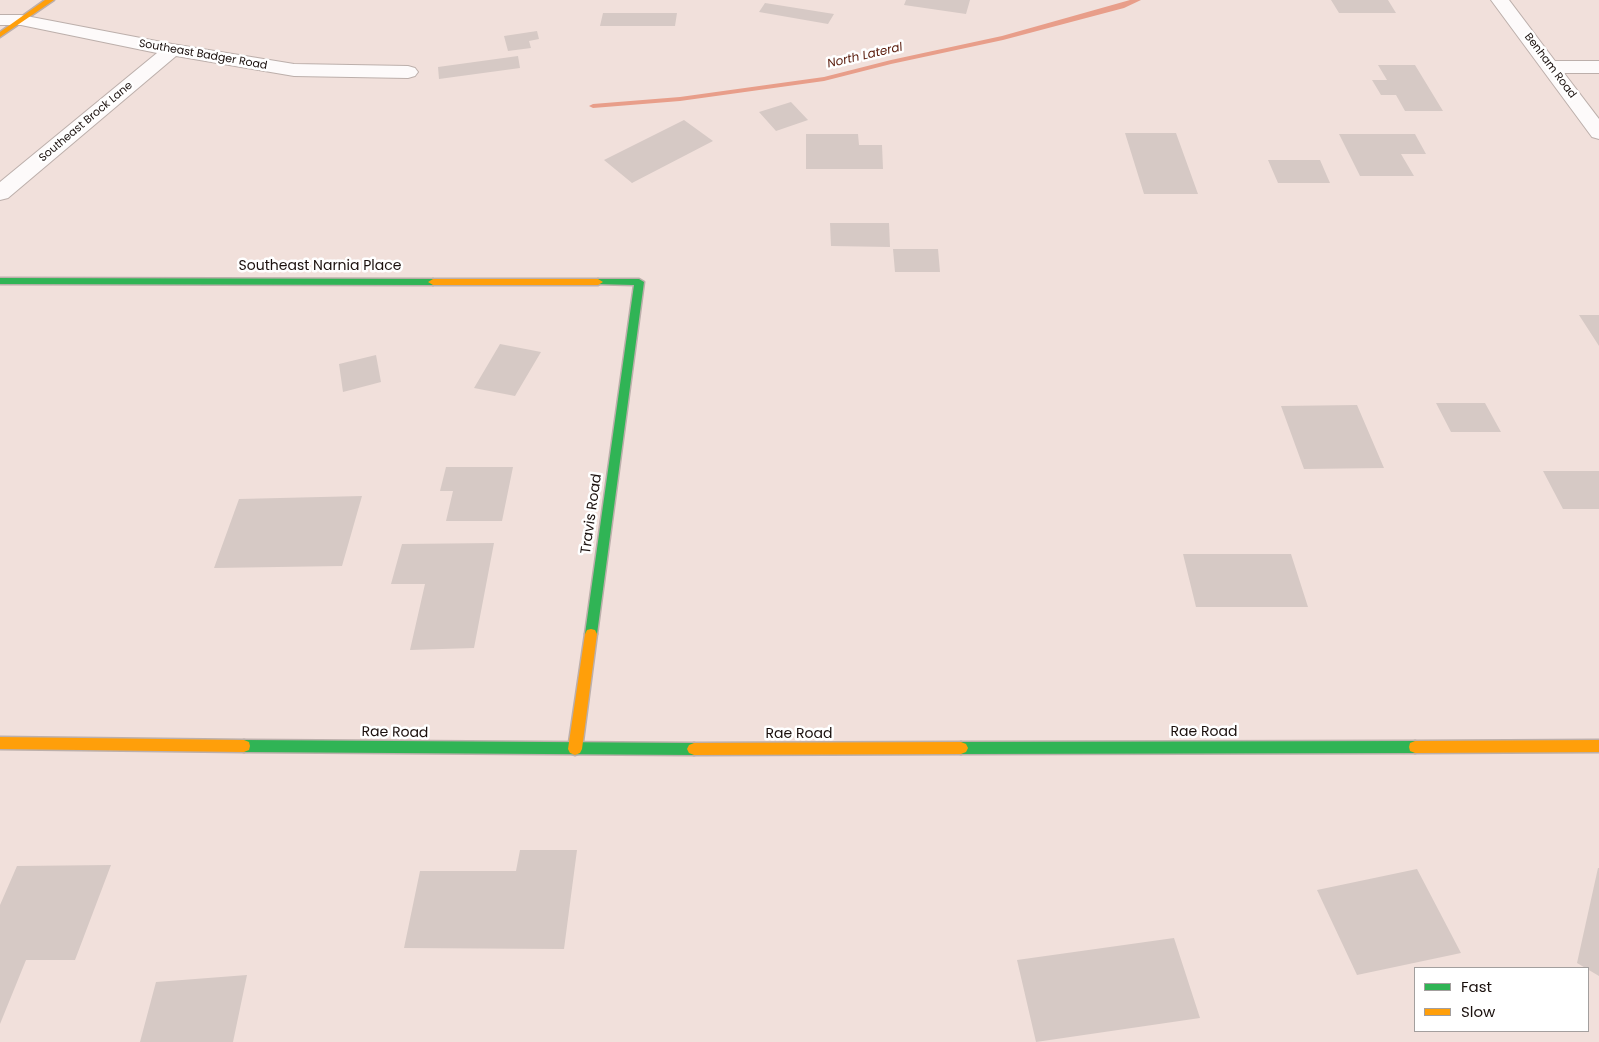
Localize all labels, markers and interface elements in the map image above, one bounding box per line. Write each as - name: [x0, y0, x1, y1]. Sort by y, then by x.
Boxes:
- street label: Benham Road: [1521, 31, 1579, 101]
- street label: Southeast Badger Road: [138, 37, 268, 73]
- water label: North Lateral: [826, 40, 904, 72]
- street label: Southeast Brock Lane: [37, 79, 135, 165]
- street label: Southeast Narnia Place: [239, 258, 401, 274]
- street label: Travis Road: [578, 473, 606, 555]
- street label: Rae Road: [361, 724, 429, 742]
- street label: Rae Road: [1171, 724, 1237, 740]
- street label: Rae Road: [766, 726, 832, 742]
- legend: [1414, 967, 1589, 1032]
- text: Fast: [1461, 976, 1492, 997]
- text: Slow: [1461, 1001, 1495, 1022]

